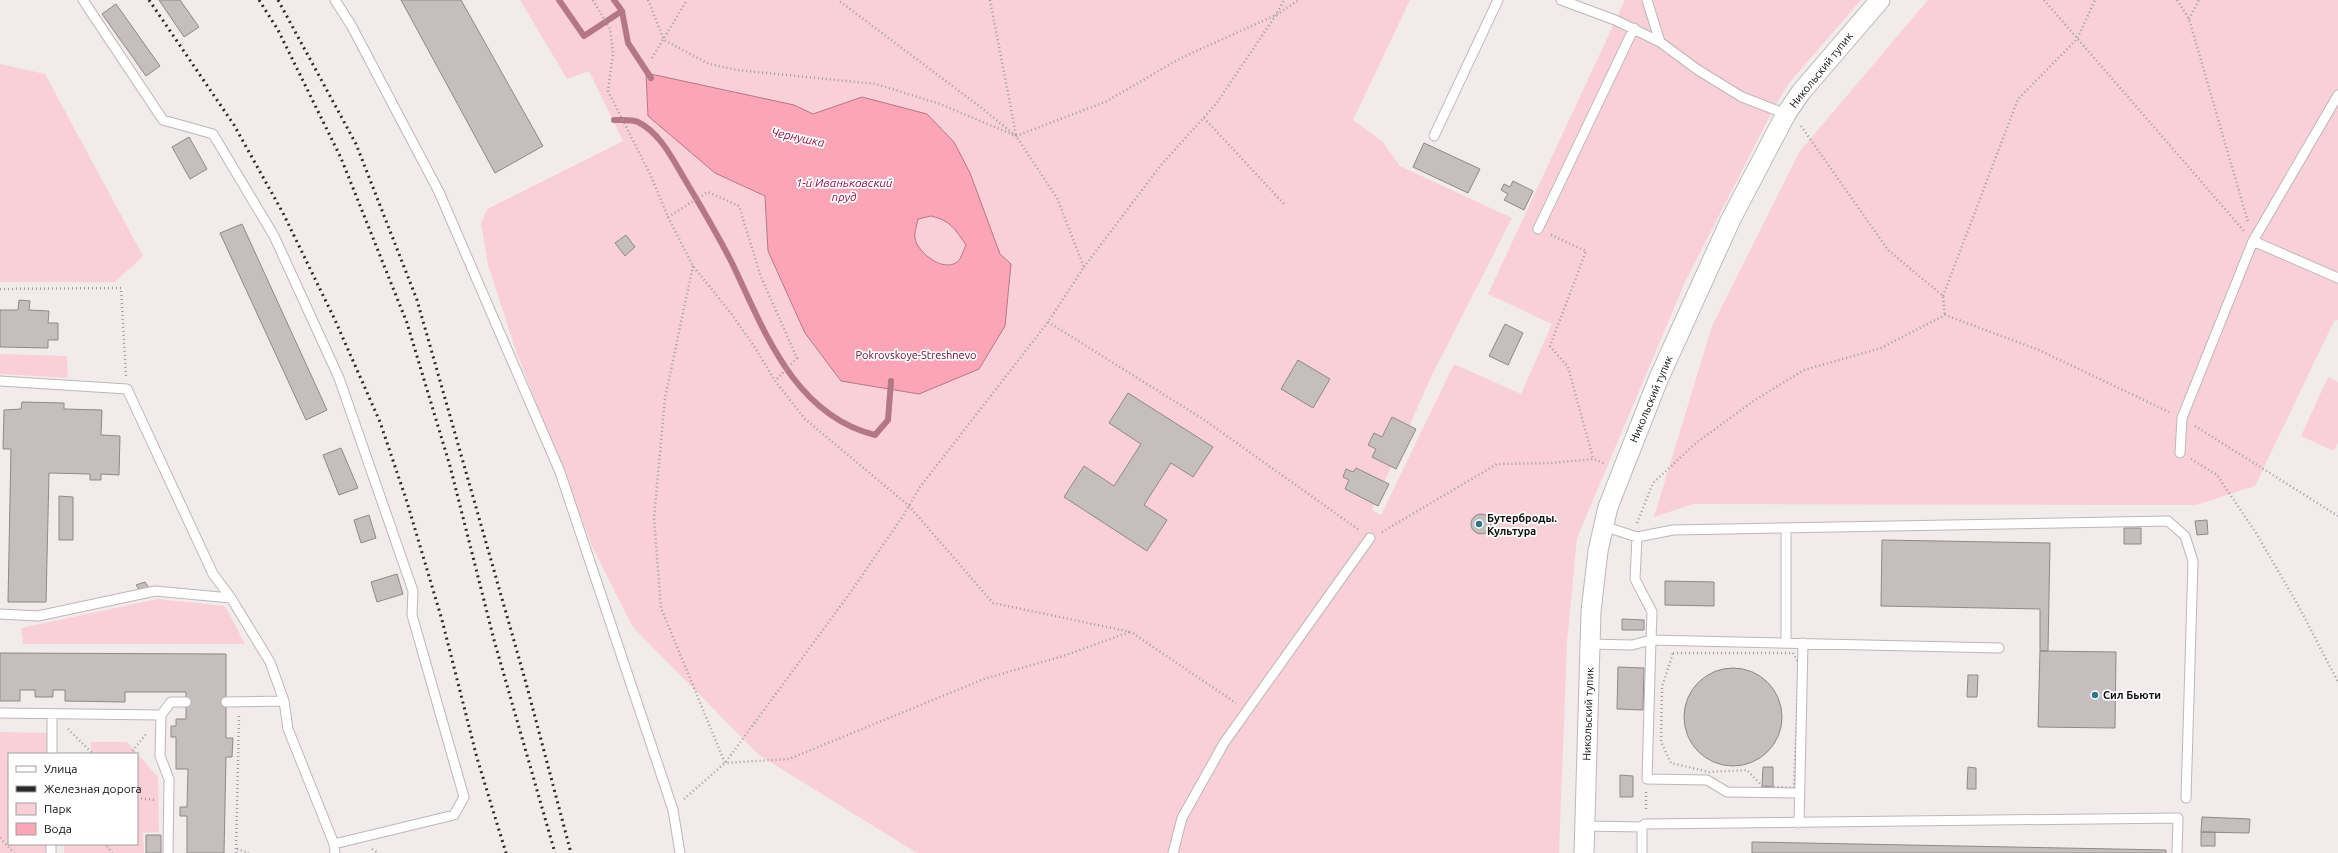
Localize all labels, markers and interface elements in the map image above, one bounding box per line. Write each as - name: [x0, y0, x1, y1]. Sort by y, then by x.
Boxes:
- street label: Никольский тупик: [1787, 30, 1855, 110]
- water label: Чернушка: [770, 125, 826, 149]
- water label: 1-й Иваньковский пруд: [796, 176, 893, 203]
- park label: Pokrovskoye-Streshnevo: [856, 349, 976, 361]
- street label: Никольский тупик: [1627, 353, 1675, 444]
- place label: Бутерброды. Культура: [1487, 512, 1557, 537]
- marker: Бутерброды. Культура: [1474, 519, 1484, 529]
- street label: Никольский тупик: [1580, 667, 1596, 761]
- place label: Сил Бьюти: [2103, 689, 2161, 701]
- marker: Сил Бьюти: [2090, 690, 2100, 700]
- legend: [8, 753, 138, 845]
- text: Улица: [44, 762, 77, 775]
- text: Железная дорога: [44, 782, 142, 795]
- text: Парк: [44, 802, 72, 815]
- text: Вода: [44, 822, 72, 835]

